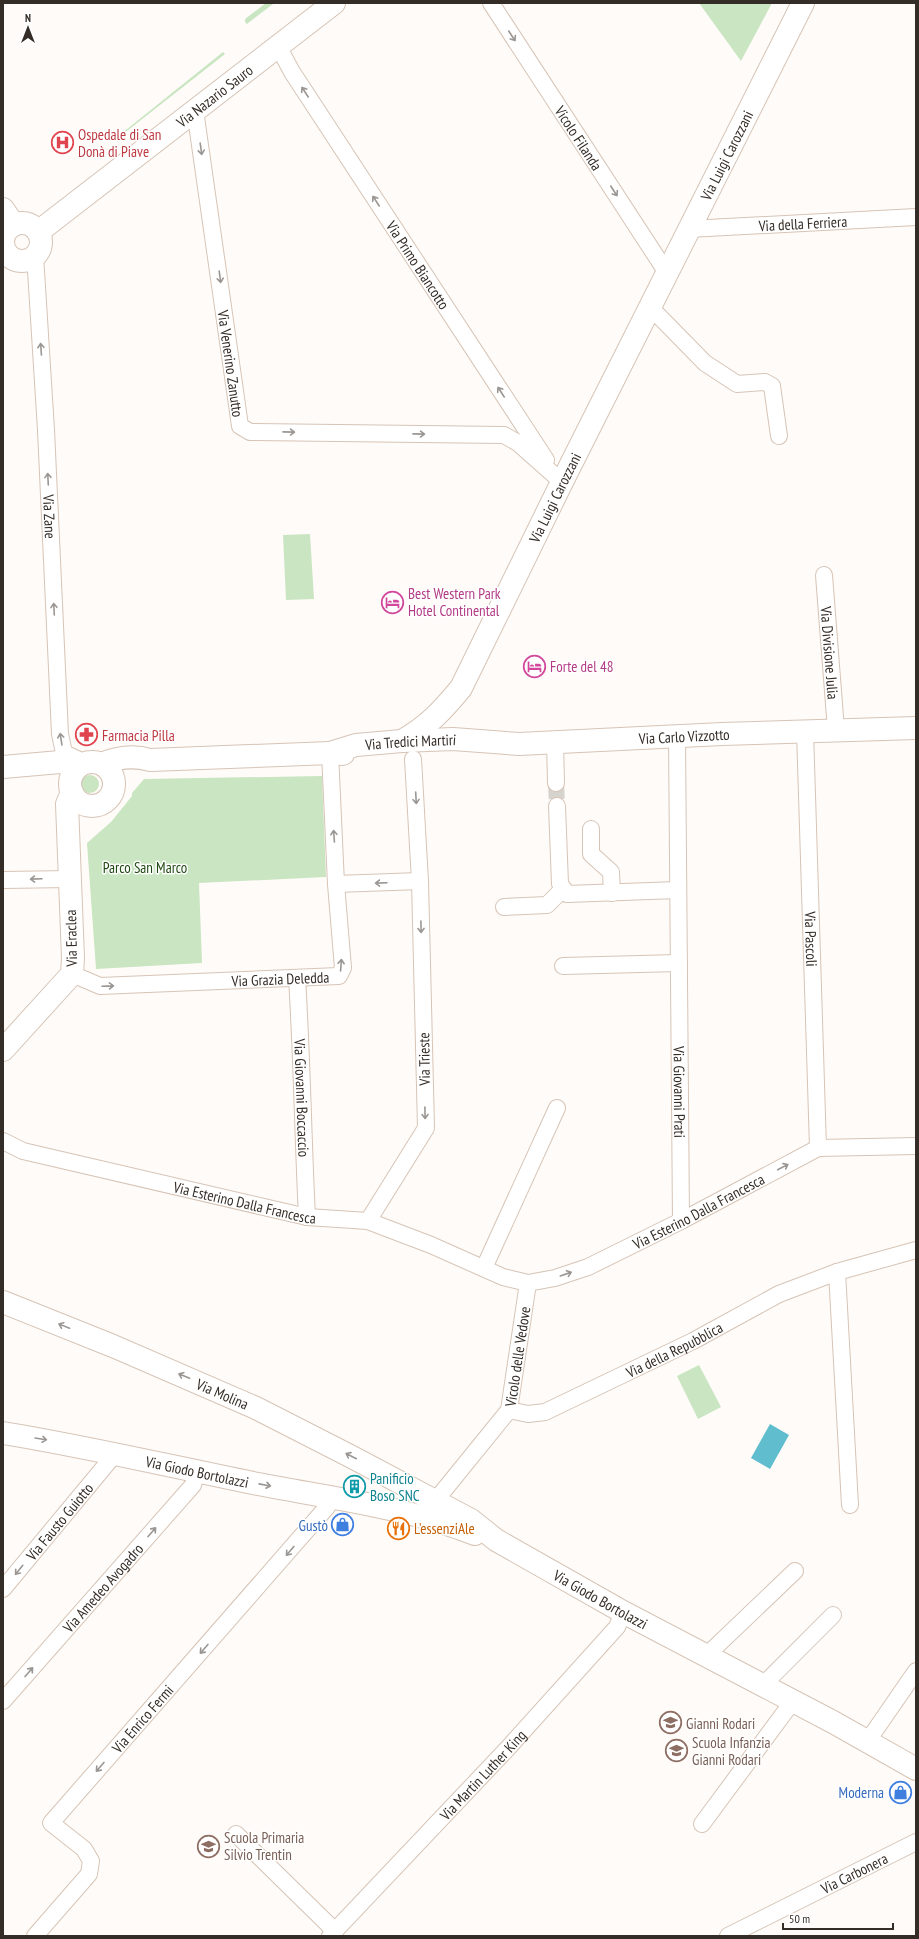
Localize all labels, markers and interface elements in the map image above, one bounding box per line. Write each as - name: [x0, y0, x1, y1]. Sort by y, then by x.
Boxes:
- north arrow: [8, 8, 48, 48]
- text: N: [25, 11, 31, 25]
- one-way arrow: [508, 30, 516, 41]
- street label: Via Nazario Sauro: [172, 60, 256, 132]
- one-way arrow: [301, 87, 309, 98]
- street label: Vicolo Filanda: [550, 101, 607, 174]
- street label: Via Luigi Carozzani: [695, 107, 757, 204]
- place label: Ospedale di San Donà di Piave: [78, 125, 161, 161]
- hospital icon: Ospedale di San Donà di Piave: [50, 130, 76, 156]
- one-way arrow: [197, 142, 205, 155]
- one-way arrow: [610, 186, 618, 197]
- one-way arrow: [372, 196, 380, 207]
- street label: Via della Ferriera: [757, 211, 848, 235]
- street label: Via Primo Biancotto: [382, 216, 454, 313]
- one-way arrow: [216, 270, 223, 283]
- street label: Via Venerino Zanutto: [214, 308, 248, 418]
- one-way arrow: [38, 343, 45, 356]
- one-way arrow: [496, 386, 504, 398]
- one-way arrow: [282, 428, 295, 436]
- one-way arrow: [412, 430, 425, 437]
- street label: Via Luigi Carozzani: [524, 449, 585, 547]
- one-way arrow: [45, 473, 52, 486]
- street label: Via Zane: [39, 493, 60, 539]
- place label: Best Western Park Hotel Continental: [408, 584, 501, 620]
- hotel icon: Best Western Park Hotel Continental: [379, 589, 405, 615]
- one-way arrow: [51, 603, 58, 616]
- street label: Via Divisione Julia: [817, 604, 843, 700]
- hotel icon: Forte del 48: [522, 653, 548, 679]
- place label: Forte del 48: [550, 657, 613, 676]
- pharmacy icon: Farmacia Pilla: [73, 722, 99, 748]
- street label: Via Carlo Vizzotto: [637, 724, 730, 748]
- place label: Farmacia Pilla: [102, 726, 175, 745]
- street label: Via Tredici Martiri: [363, 729, 457, 754]
- one-way arrow: [57, 732, 65, 745]
- one-way arrow: [412, 791, 419, 804]
- one-way arrow: [330, 830, 337, 843]
- park label: Parco San Marco: [103, 858, 187, 877]
- one-way arrow: [30, 876, 43, 883]
- one-way arrow: [375, 879, 388, 886]
- street label: Via Eraclea: [61, 909, 81, 968]
- street label: Via Pascoli: [801, 910, 822, 967]
- one-way arrow: [417, 920, 425, 933]
- one-way arrow: [338, 959, 345, 972]
- street label: Via Grazia Deledda: [230, 967, 330, 990]
- one-way arrow: [101, 982, 114, 990]
- street label: Via Trieste: [414, 1032, 434, 1087]
- street label: Via Giovanni Boccaccio: [291, 1037, 314, 1157]
- street label: Via Giovanni Prati: [670, 1045, 690, 1138]
- one-way arrow: [421, 1106, 429, 1119]
- one-way arrow: [777, 1163, 789, 1170]
- street label: Via Esterino Dalla Francesca: [629, 1169, 767, 1253]
- street label: Via Esterino Dalla Francesca: [171, 1177, 316, 1227]
- one-way arrow: [560, 1270, 572, 1278]
- street label: Vicolo delle Vedove: [500, 1305, 534, 1409]
- street label: Via della Repubblica: [622, 1317, 726, 1382]
- one-way arrow: [58, 1322, 70, 1330]
- one-way arrow: [178, 1372, 190, 1380]
- street label: Via Molina: [193, 1374, 252, 1413]
- one-way arrow: [35, 1435, 48, 1443]
- street label: Via Giodo Bortolazzi: [143, 1451, 250, 1491]
- one-way arrow: [346, 1452, 358, 1460]
- place label: Panificio Boso SNC: [370, 1469, 420, 1505]
- building icon: Panificio Boso SNC: [342, 1474, 368, 1500]
- street label: Via Fausto Guiotto: [21, 1479, 97, 1565]
- one-way arrow: [258, 1482, 271, 1490]
- shop icon: Gustò: [330, 1512, 356, 1538]
- restaurant icon: L'essenziAle: [385, 1515, 411, 1541]
- place label: Gustò: [299, 1516, 328, 1535]
- place label: L'essenziAle: [414, 1519, 475, 1538]
- one-way arrow: [147, 1527, 156, 1537]
- street label: Via Amedeo Avogadro: [58, 1539, 147, 1637]
- one-way arrow: [285, 1545, 294, 1556]
- one-way arrow: [14, 1565, 23, 1576]
- street label: Via Giodo Bortolazzi: [549, 1565, 651, 1633]
- one-way arrow: [200, 1643, 209, 1654]
- one-way arrow: [24, 1666, 33, 1677]
- street label: Via Enrico Fermi: [107, 1681, 177, 1757]
- school or university icon: Gianni Rodari: [658, 1710, 684, 1736]
- place label: Gianni Rodari: [686, 1714, 755, 1733]
- street label: Via Martin Luther King: [435, 1726, 530, 1825]
- place label: Scuola Infanzia Gianni Rodari: [692, 1733, 771, 1769]
- school or university icon: Scuola Infanzia Gianni Rodari: [663, 1738, 689, 1764]
- one-way arrow: [96, 1762, 105, 1773]
- shop icon: Moderna: [887, 1779, 913, 1805]
- place label: Moderna: [839, 1783, 884, 1802]
- place label: Scuola Primaria Silvio Trentin: [224, 1828, 304, 1864]
- school or university icon: Scuola Primaria Silvio Trentin: [195, 1833, 221, 1859]
- street label: Via Carbonera: [817, 1848, 891, 1898]
- scale bar: [783, 1905, 893, 1931]
- text: 50 m: [789, 1911, 810, 1926]

